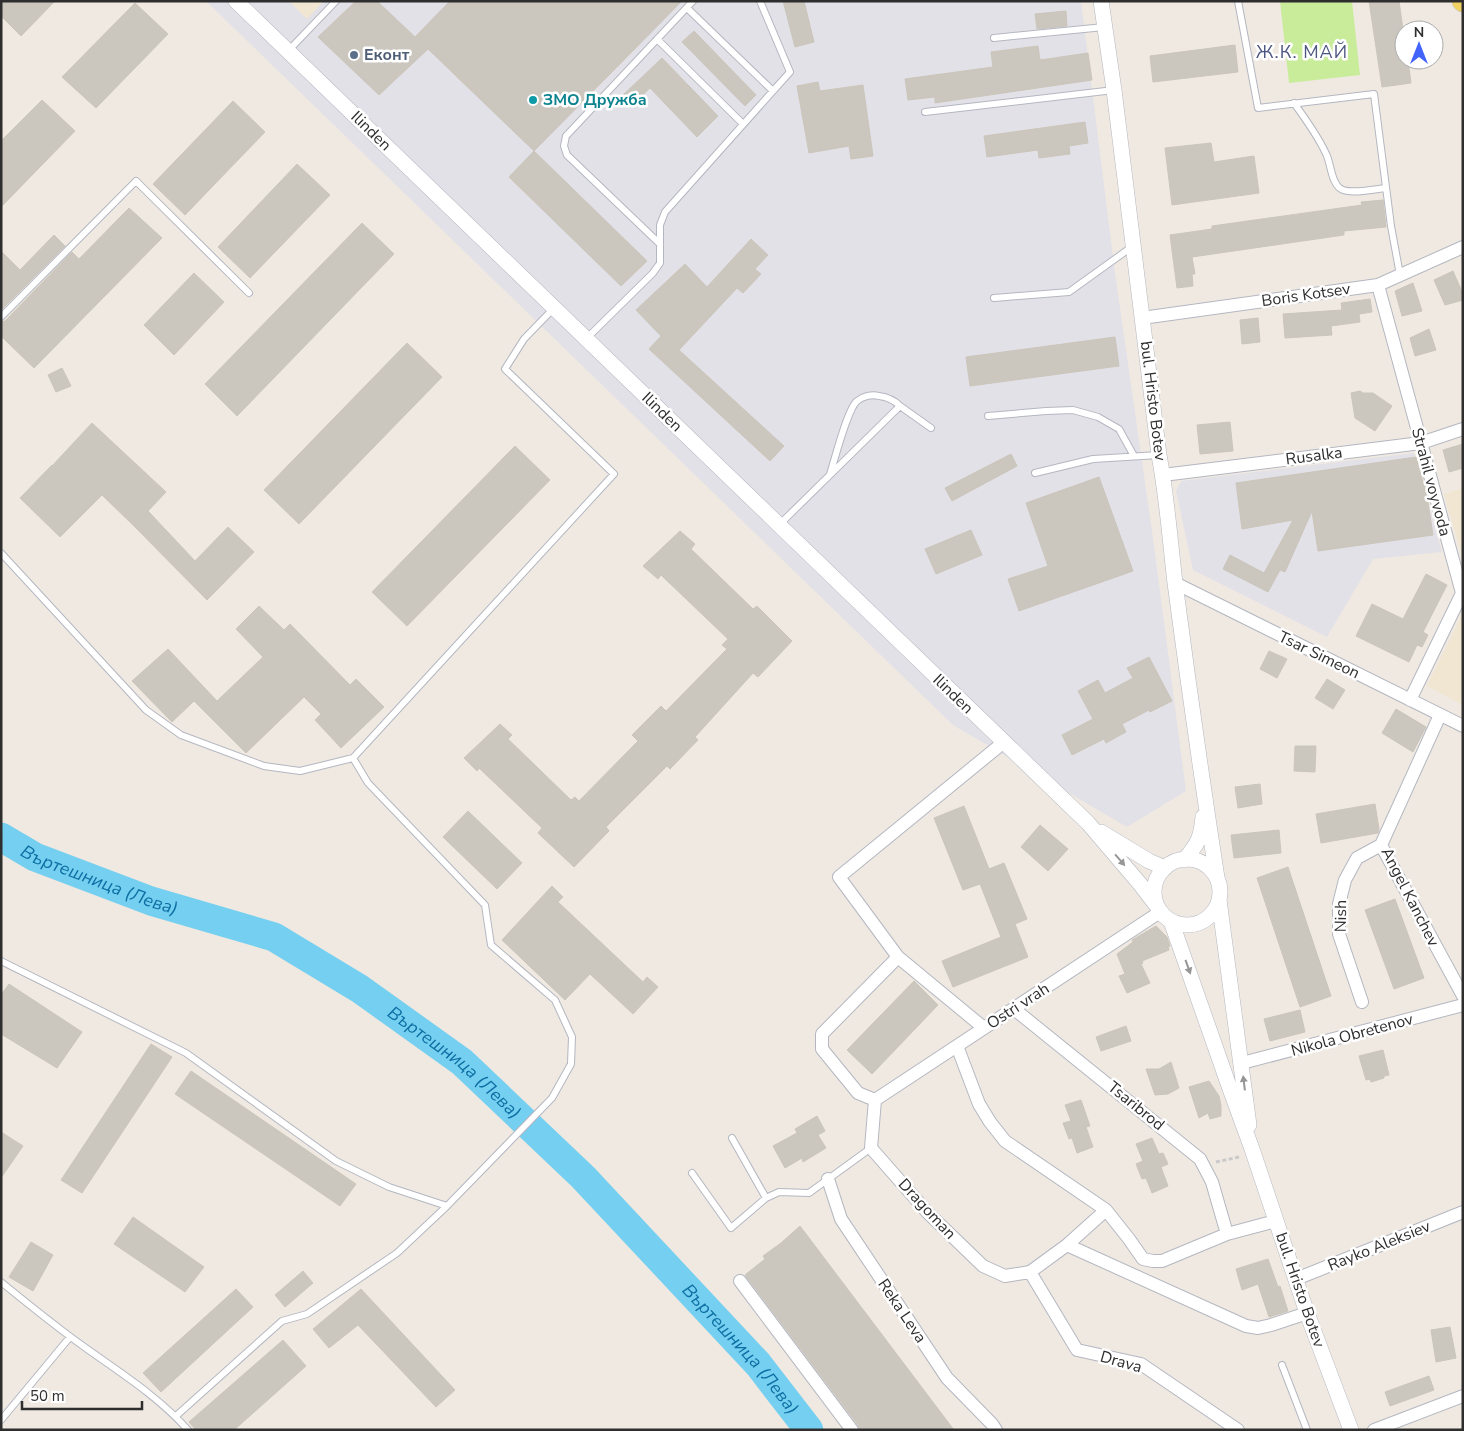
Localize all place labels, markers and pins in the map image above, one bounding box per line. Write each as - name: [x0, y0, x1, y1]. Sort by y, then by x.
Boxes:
- place label: Еконт: [364, 44, 410, 66]
- marker: Еконт: [348, 49, 360, 61]
- place label: ЗМО Дружба: [543, 89, 647, 111]
- marker: ЗМО Дружба: [527, 94, 539, 106]

